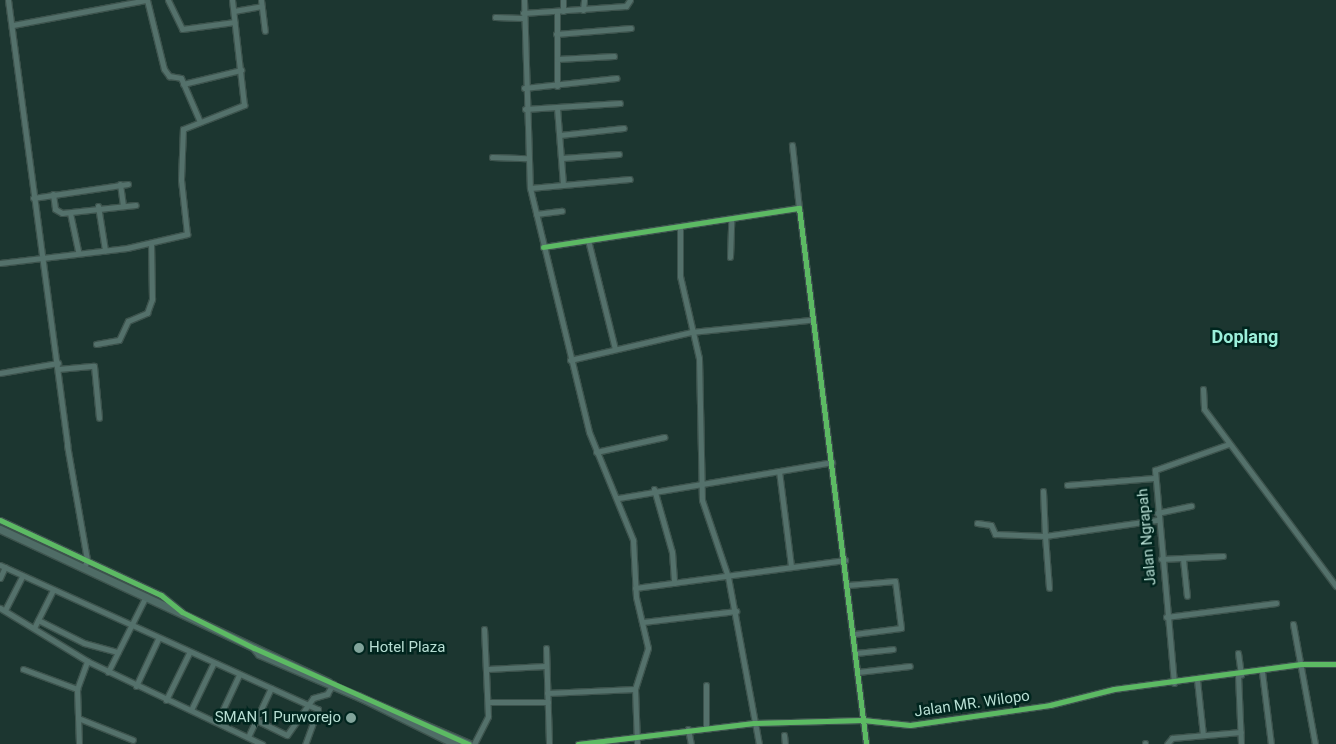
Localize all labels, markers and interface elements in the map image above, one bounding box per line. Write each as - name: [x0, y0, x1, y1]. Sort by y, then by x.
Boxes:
- district label: Doplang: [1212, 326, 1278, 348]
- street label: Jalan Ngrapah: [1134, 488, 1160, 586]
- place label: Hotel Plaza: [369, 639, 445, 657]
- marker: Hotel Plaza: [353, 642, 365, 654]
- street label: Jalan MR. Wilopo: [913, 687, 1031, 721]
- place label: SMAN 1 Purworejo: [215, 709, 341, 727]
- marker: SMAN 1 Purworejo: [345, 712, 357, 724]

